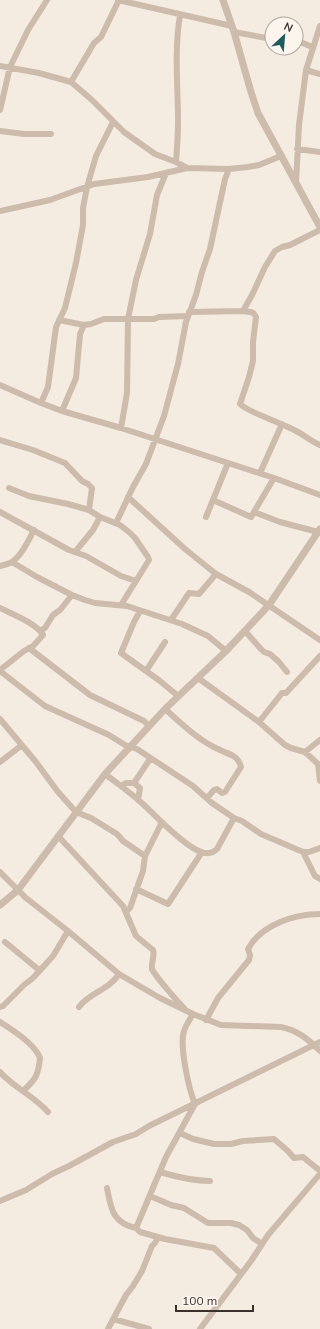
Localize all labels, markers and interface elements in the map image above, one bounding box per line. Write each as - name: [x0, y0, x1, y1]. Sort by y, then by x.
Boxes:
- north arrow: [264, 16, 304, 56]
- text: N: [282, 19, 295, 35]
- scale bar: [176, 1287, 253, 1313]
- text: 100 m: [182, 1293, 217, 1308]

